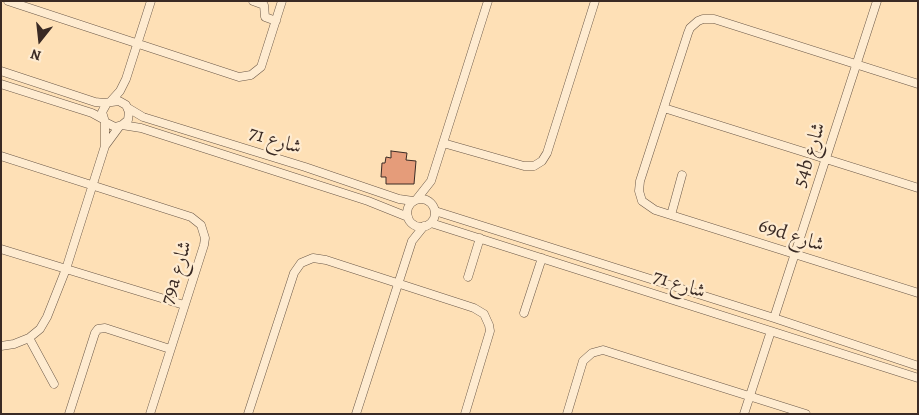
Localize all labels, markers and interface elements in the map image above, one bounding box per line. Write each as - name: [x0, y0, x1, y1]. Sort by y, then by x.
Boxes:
- north arrow: [15, 15, 65, 65]
- text: N: [28, 44, 43, 65]
- street label: 54b شارع: [788, 120, 832, 190]
- street label: شارع 71: [246, 122, 304, 160]
- street label: 69d شارع: [755, 214, 827, 258]
- street label: 79a شارع: [156, 238, 198, 308]
- street label: شارع 71: [650, 265, 708, 305]

